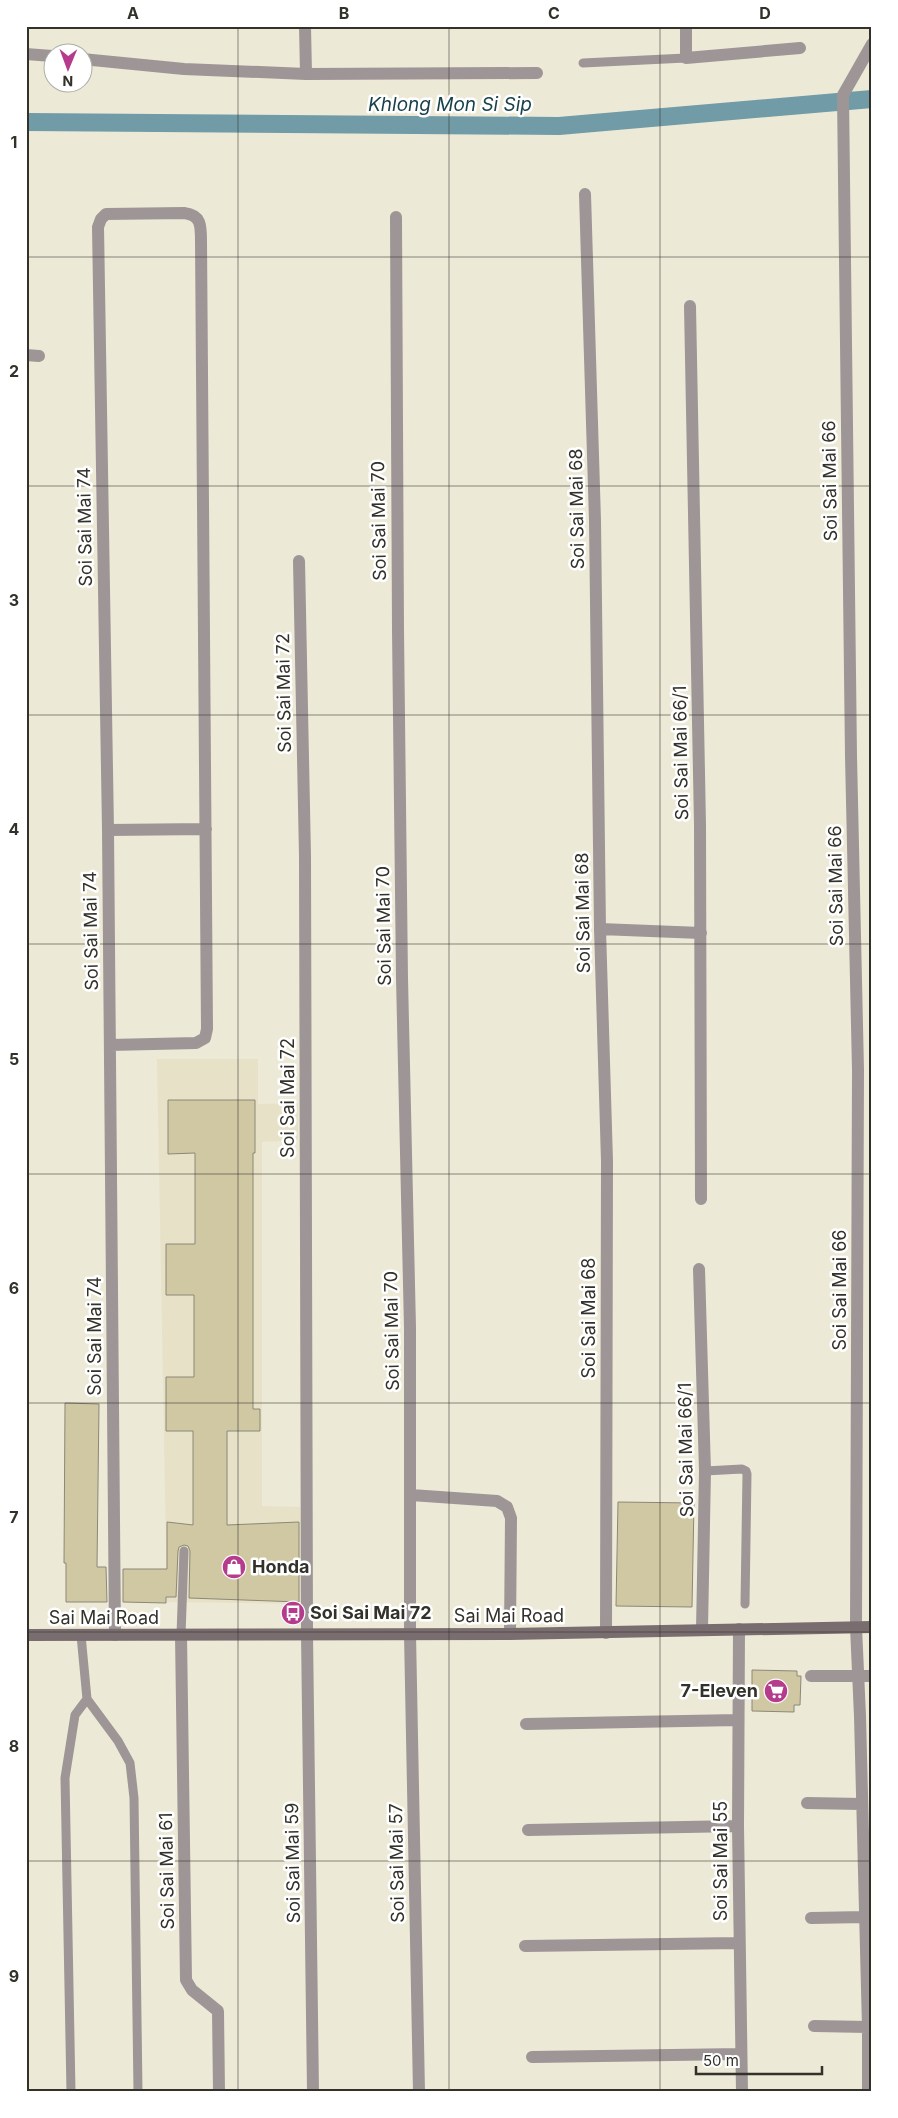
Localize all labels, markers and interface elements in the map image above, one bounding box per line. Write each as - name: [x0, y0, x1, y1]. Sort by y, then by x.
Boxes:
- text: A: [127, 3, 139, 23]
- text: B: [339, 3, 349, 23]
- text: C: [548, 3, 560, 23]
- text: D: [759, 3, 771, 23]
- north arrow: [42, 42, 92, 92]
- text: N: [62, 73, 73, 90]
- water label: Khlong Mon Si Sip: [368, 93, 532, 116]
- text: 1: [11, 132, 17, 152]
- text: 2: [9, 361, 19, 381]
- street label: Soi Sai Mai 66: [818, 420, 841, 542]
- street label: Soi Sai Mai 68: [565, 448, 588, 570]
- street label: Soi Sai Mai 70: [367, 461, 390, 581]
- street label: Soi Sai Mai 74: [73, 467, 96, 587]
- text: 3: [9, 590, 19, 610]
- street label: Soi Sai Mai 72: [272, 633, 295, 753]
- street label: Soi Sai Mai 66/1: [669, 685, 692, 821]
- text: 4: [9, 819, 20, 839]
- street label: Soi Sai Mai 66: [824, 825, 847, 947]
- street label: Soi Sai Mai 68: [571, 852, 594, 974]
- street label: Soi Sai Mai 70: [372, 866, 395, 986]
- street label: Soi Sai Mai 74: [79, 871, 102, 991]
- street label: Soi Sai Mai 72: [277, 1038, 298, 1158]
- text: 5: [9, 1049, 19, 1069]
- street label: Soi Sai Mai 66: [829, 1230, 850, 1350]
- street label: Soi Sai Mai 68: [578, 1258, 599, 1378]
- street label: Soi Sai Mai 70: [380, 1271, 403, 1391]
- street label: Soi Sai Mai 74: [84, 1276, 105, 1396]
- text: 6: [9, 1278, 19, 1298]
- street label: Soi Sai Mai 66/1: [674, 1382, 697, 1518]
- text: 7: [9, 1507, 19, 1527]
- shop icon: Honda: [221, 1554, 247, 1580]
- place label: Honda: [252, 1556, 310, 1577]
- bus stop icon: Soi Sai Mai 72: [280, 1600, 306, 1626]
- place label: Soi Sai Mai 72: [310, 1602, 432, 1623]
- street label: Sai Mai Road: [454, 1605, 564, 1626]
- street label: Sai Mai Road: [49, 1607, 159, 1628]
- supermarket icon: 7-Eleven: [763, 1678, 789, 1704]
- place label: 7-Eleven: [681, 1680, 758, 1701]
- text: 8: [9, 1736, 19, 1756]
- street label: Soi Sai Mai 55: [710, 1801, 731, 1921]
- street label: Soi Sai Mai 59: [281, 1802, 304, 1924]
- street label: Soi Sai Mai 57: [385, 1803, 408, 1923]
- street label: Soi Sai Mai 61: [155, 1812, 178, 1930]
- text: 9: [9, 1966, 19, 1986]
- scale bar: [696, 2043, 822, 2075]
- text: 50 m: [703, 2051, 739, 2070]

